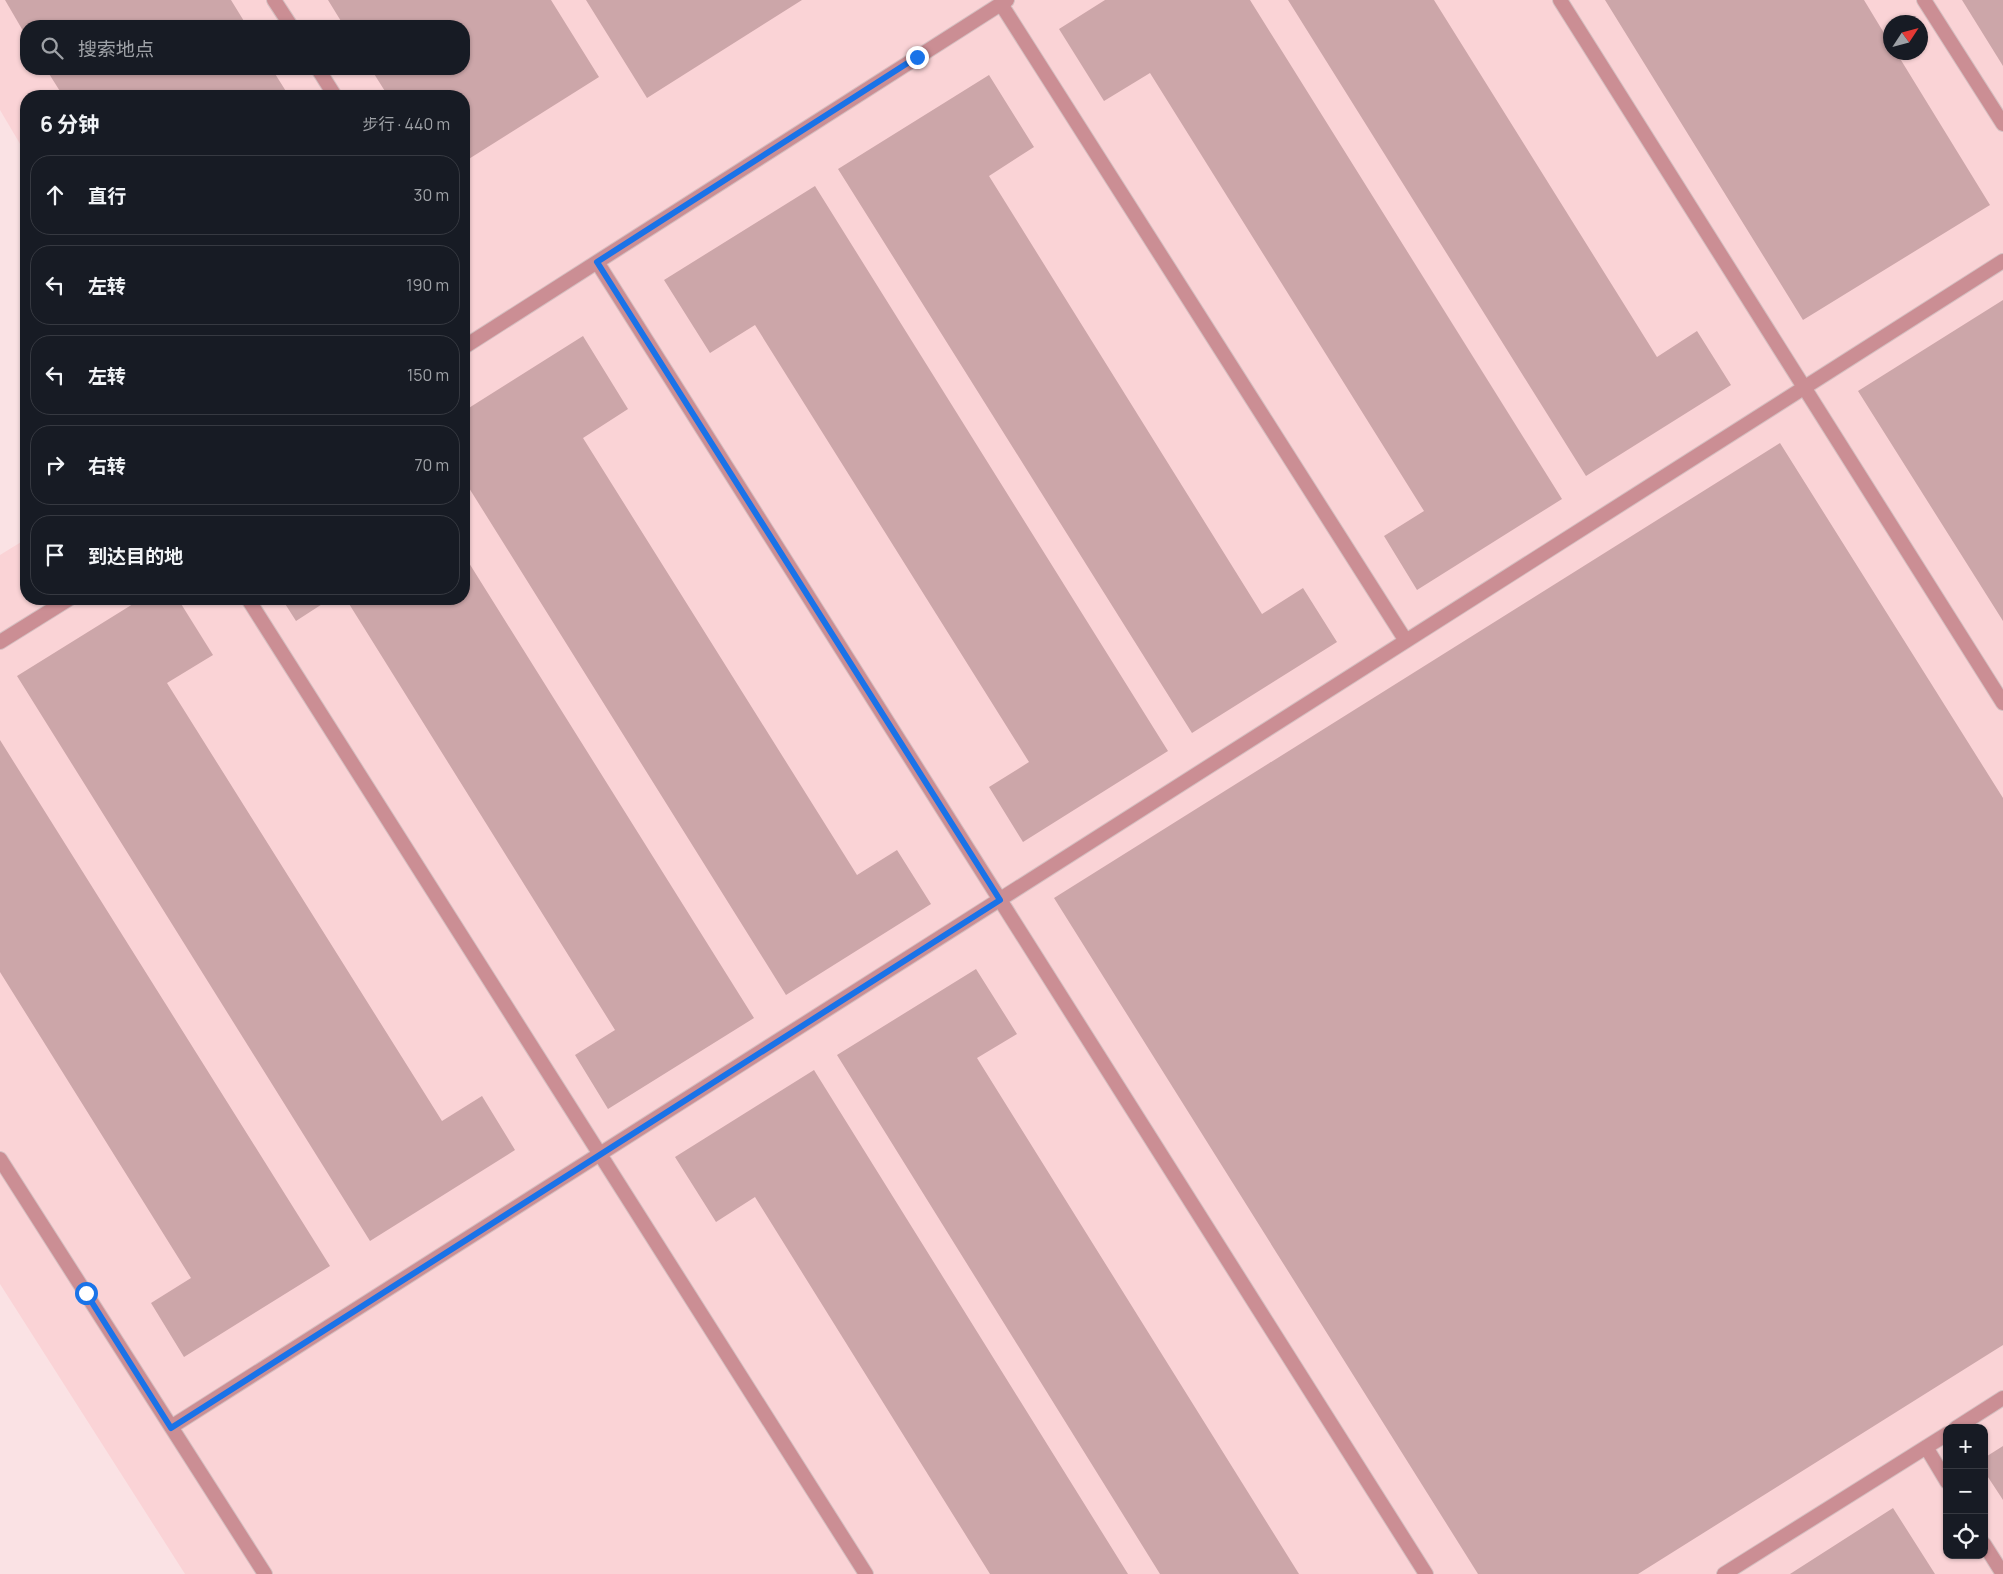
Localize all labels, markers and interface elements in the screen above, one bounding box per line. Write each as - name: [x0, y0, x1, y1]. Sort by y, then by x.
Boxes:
- north arrow: [1883, 15, 1928, 60]
- search box: [20, 20, 470, 75]
- icon: search: [38, 34, 66, 62]
- text: 搜索地点: [78, 36, 154, 62]
- route end: [906, 46, 929, 69]
- text: 6 分钟: [40, 110, 99, 138]
- text: 步行 · 440 m: [362, 113, 450, 135]
- icon: ahead: [41, 181, 69, 209]
- text: 直行: [88, 183, 126, 209]
- text: 30 m: [414, 184, 449, 206]
- icon: left: [41, 271, 69, 299]
- text: 左转: [88, 273, 126, 299]
- text: 190 m: [406, 274, 449, 296]
- icon: left: [41, 361, 69, 389]
- text: 左转: [88, 363, 126, 389]
- text: 150 m: [407, 364, 449, 386]
- icon: right: [41, 451, 69, 479]
- text: 右转: [88, 453, 126, 479]
- text: 70 m: [414, 454, 449, 476]
- icon: arrive: [41, 541, 69, 569]
- text: 到达目的地: [88, 543, 183, 569]
- route start: [75, 1282, 98, 1305]
- map controls: [1943, 1424, 1988, 1559]
- button: +: [1943, 1424, 1988, 1469]
- button: −: [1943, 1469, 1988, 1514]
- button: locate: [1943, 1514, 1988, 1559]

